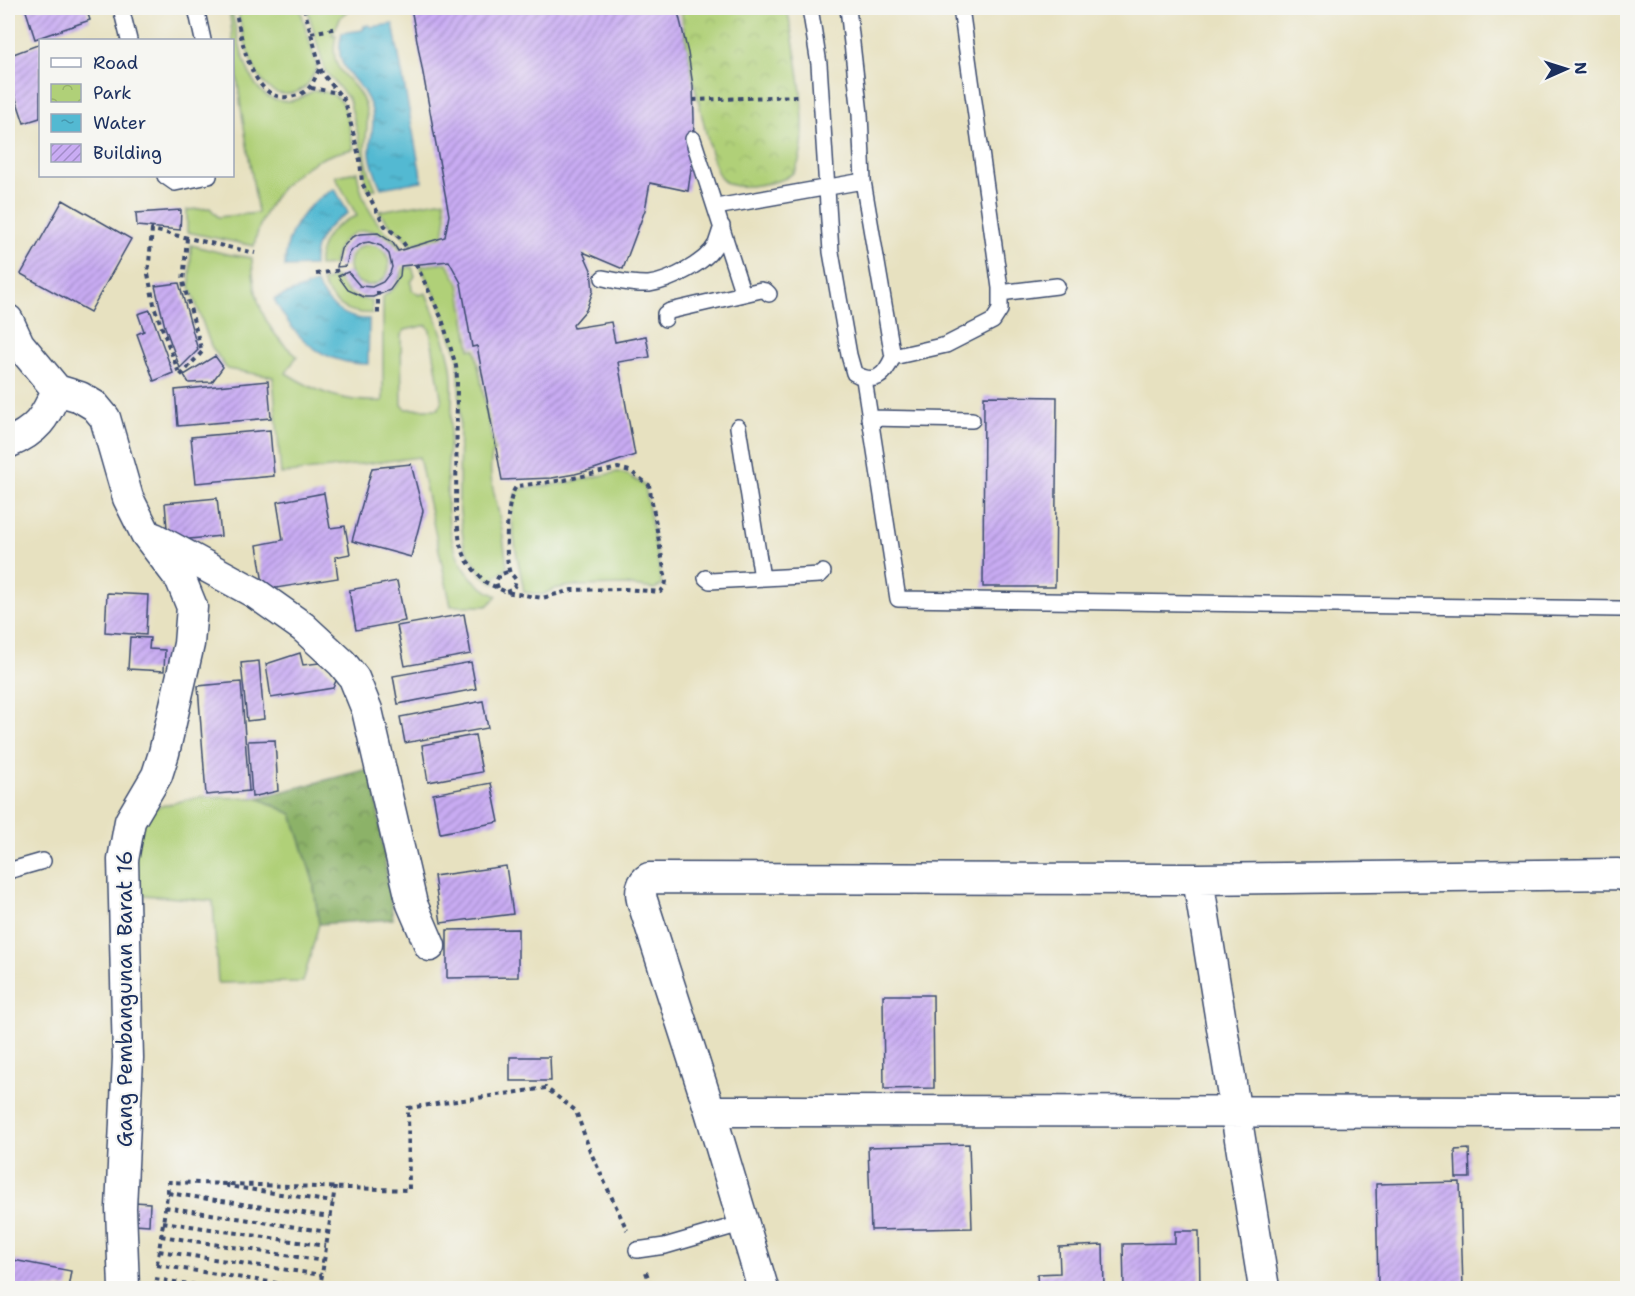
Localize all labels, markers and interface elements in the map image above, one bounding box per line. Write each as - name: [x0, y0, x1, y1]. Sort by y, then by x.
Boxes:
- legend: [39, 39, 234, 177]
- north arrow: [1536, 39, 1596, 99]
- text: Road: [93, 51, 138, 75]
- text: N: [1570, 61, 1591, 75]
- text: Park: [93, 81, 132, 105]
- text: Water: [93, 111, 146, 135]
- text: Building: [93, 141, 162, 165]
- street label: Gang Pembangunan Barat 16: [111, 851, 139, 1147]

